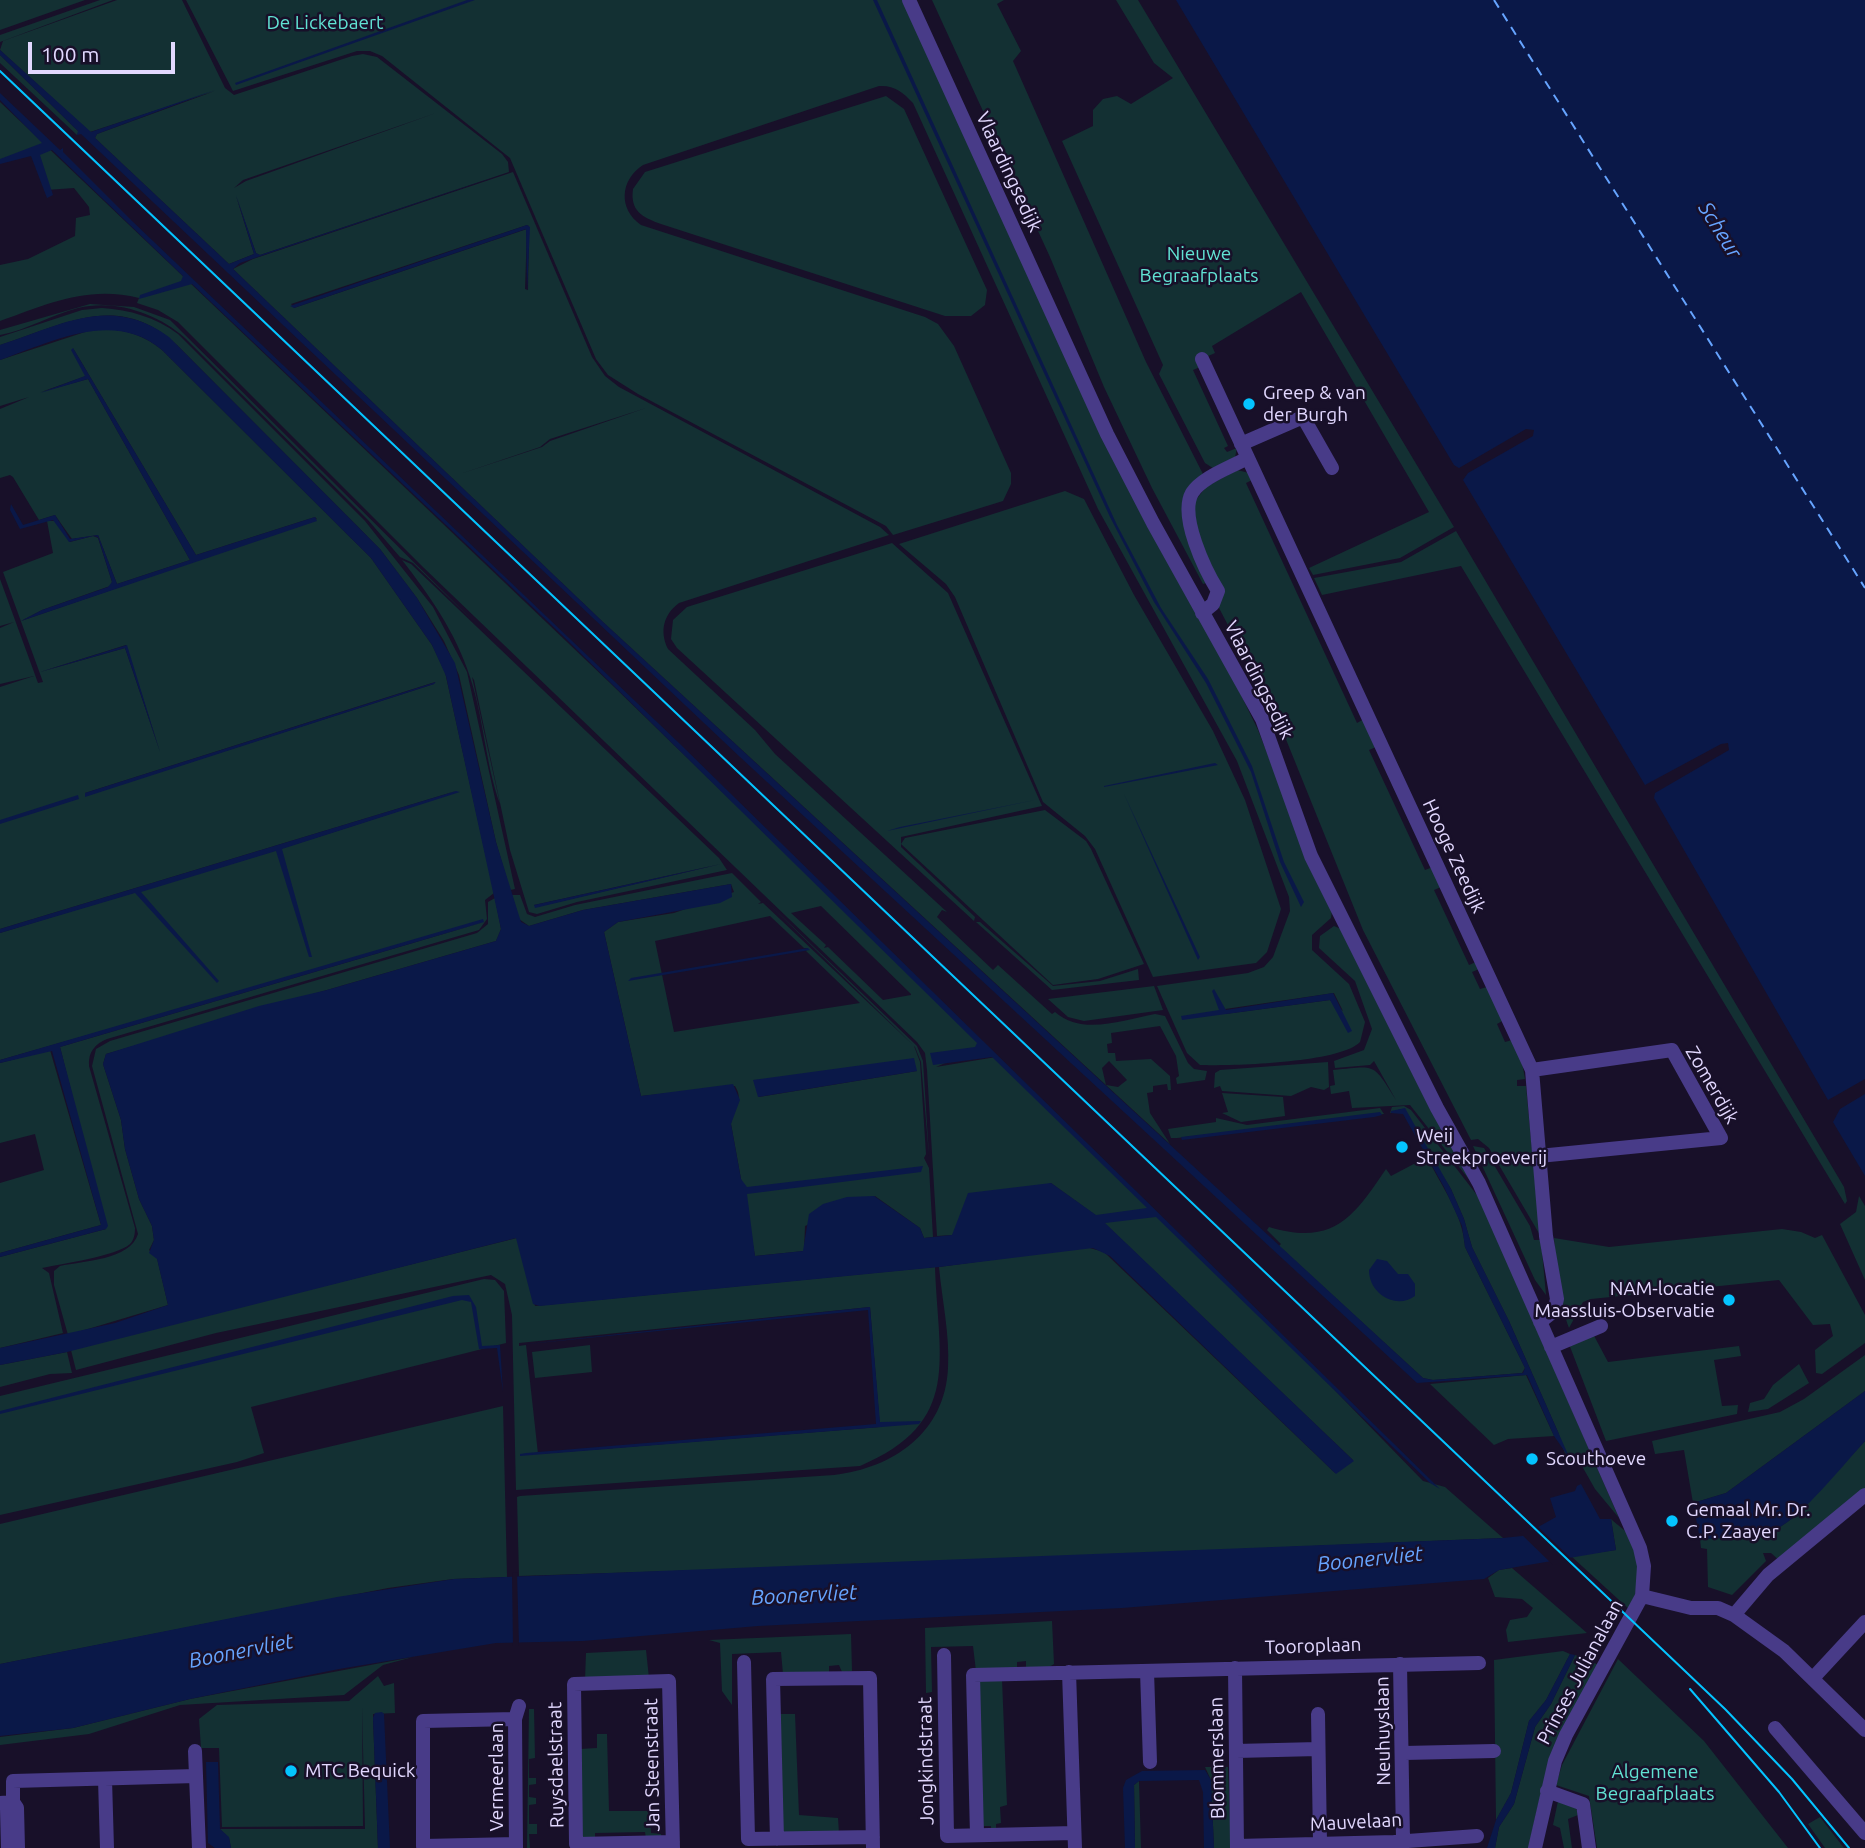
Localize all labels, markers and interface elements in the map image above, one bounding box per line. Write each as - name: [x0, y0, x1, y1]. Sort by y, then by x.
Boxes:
- park label: De Lickebaert: [266, 12, 384, 34]
- scale bar: [32, 28, 178, 72]
- text: 100 m: [41, 42, 99, 66]
- street label: Vlaardingsedijk: [971, 108, 1047, 236]
- water label: Scheur: [1693, 197, 1747, 263]
- park label: Nieuwe Begraafplaats: [1140, 243, 1258, 287]
- place label: Greep & van der Burgh: [1263, 382, 1366, 426]
- marker: Greep & van der Burgh: [1241, 396, 1257, 412]
- street label: Vlaardingsedijk: [1219, 617, 1299, 743]
- street label: Hooge Zeedijk: [1418, 795, 1490, 917]
- street label: Zomerdijk: [1681, 1042, 1743, 1128]
- place label: Weij Streekproeverij: [1416, 1125, 1547, 1169]
- marker: Weij Streekproeverij: [1394, 1139, 1410, 1155]
- place label: NAM-locatie Maassluis-Observatie: [1534, 1278, 1715, 1322]
- marker: NAM-locatie Maassluis-Observatie: [1721, 1292, 1737, 1308]
- place label: Scouthoeve: [1546, 1448, 1646, 1470]
- marker: Scouthoeve: [1524, 1451, 1540, 1467]
- place label: Gemaal Mr. Dr. C.P. Zaayer: [1686, 1499, 1811, 1543]
- marker: Gemaal Mr. Dr. C.P. Zaayer: [1664, 1513, 1680, 1529]
- water label: Boonervliet: [1316, 1541, 1424, 1577]
- water label: Boonervliet: [750, 1580, 858, 1610]
- street label: Prinses Julianalaan: [1532, 1596, 1628, 1748]
- water label: Boonervliet: [187, 1629, 295, 1673]
- street label: Tooroplaan: [1264, 1633, 1362, 1659]
- street label: Neuhuyslaan: [1371, 1676, 1395, 1786]
- street label: Jongkindstraat: [913, 1697, 939, 1825]
- street label: Blommerslaan: [1205, 1697, 1229, 1819]
- street label: Jan Steenstraat: [639, 1698, 665, 1832]
- street label: Ruysdaelstraat: [543, 1702, 569, 1828]
- street label: Vermeerlaan: [486, 1722, 508, 1832]
- place label: MTC Bequick: [305, 1760, 415, 1782]
- park label: Algemene Begraafplaats: [1596, 1761, 1714, 1805]
- marker: MTC Bequick: [283, 1763, 299, 1779]
- street label: Mauvelaan: [1309, 1808, 1403, 1836]

